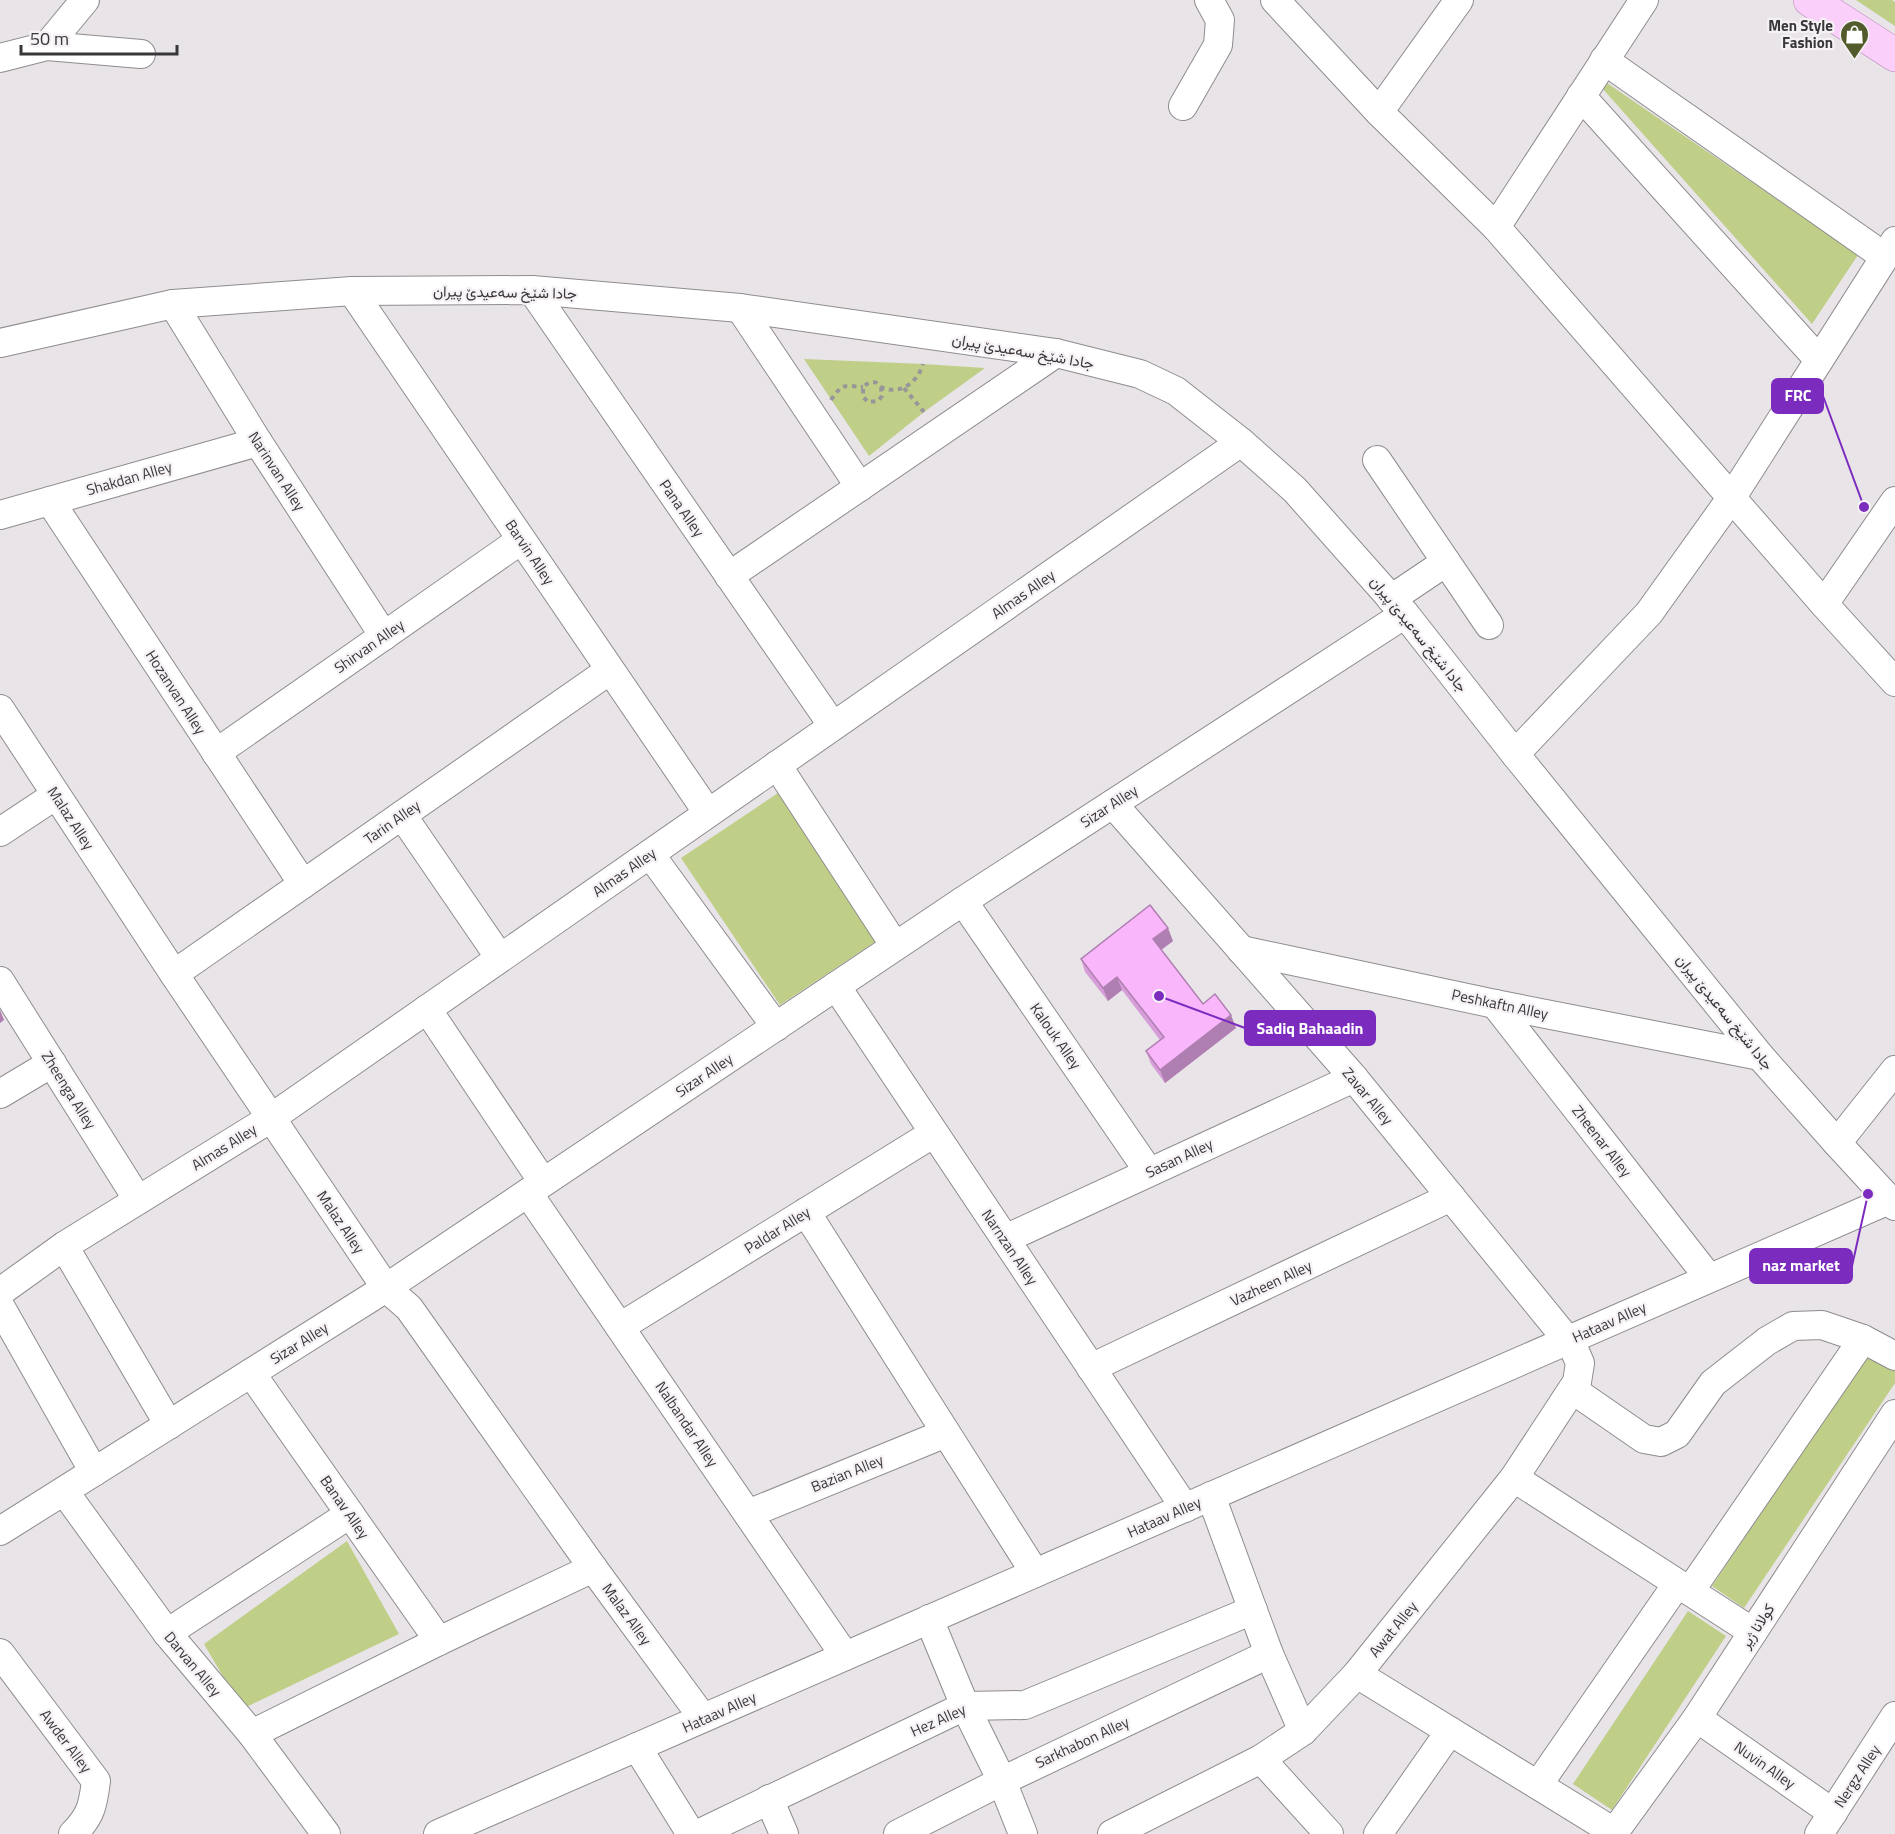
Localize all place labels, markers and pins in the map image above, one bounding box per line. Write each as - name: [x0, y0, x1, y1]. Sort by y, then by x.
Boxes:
- place label: Men Style Fashion: [1768, 14, 1833, 54]
- shop icon: Men Style Fashion: [1838, 18, 1870, 60]
- callout: FRC: [1772, 379, 1823, 413]
- callout: Sadiq Bahaadin: [1245, 1011, 1375, 1045]
- callout: naz market: [1750, 1249, 1852, 1283]

